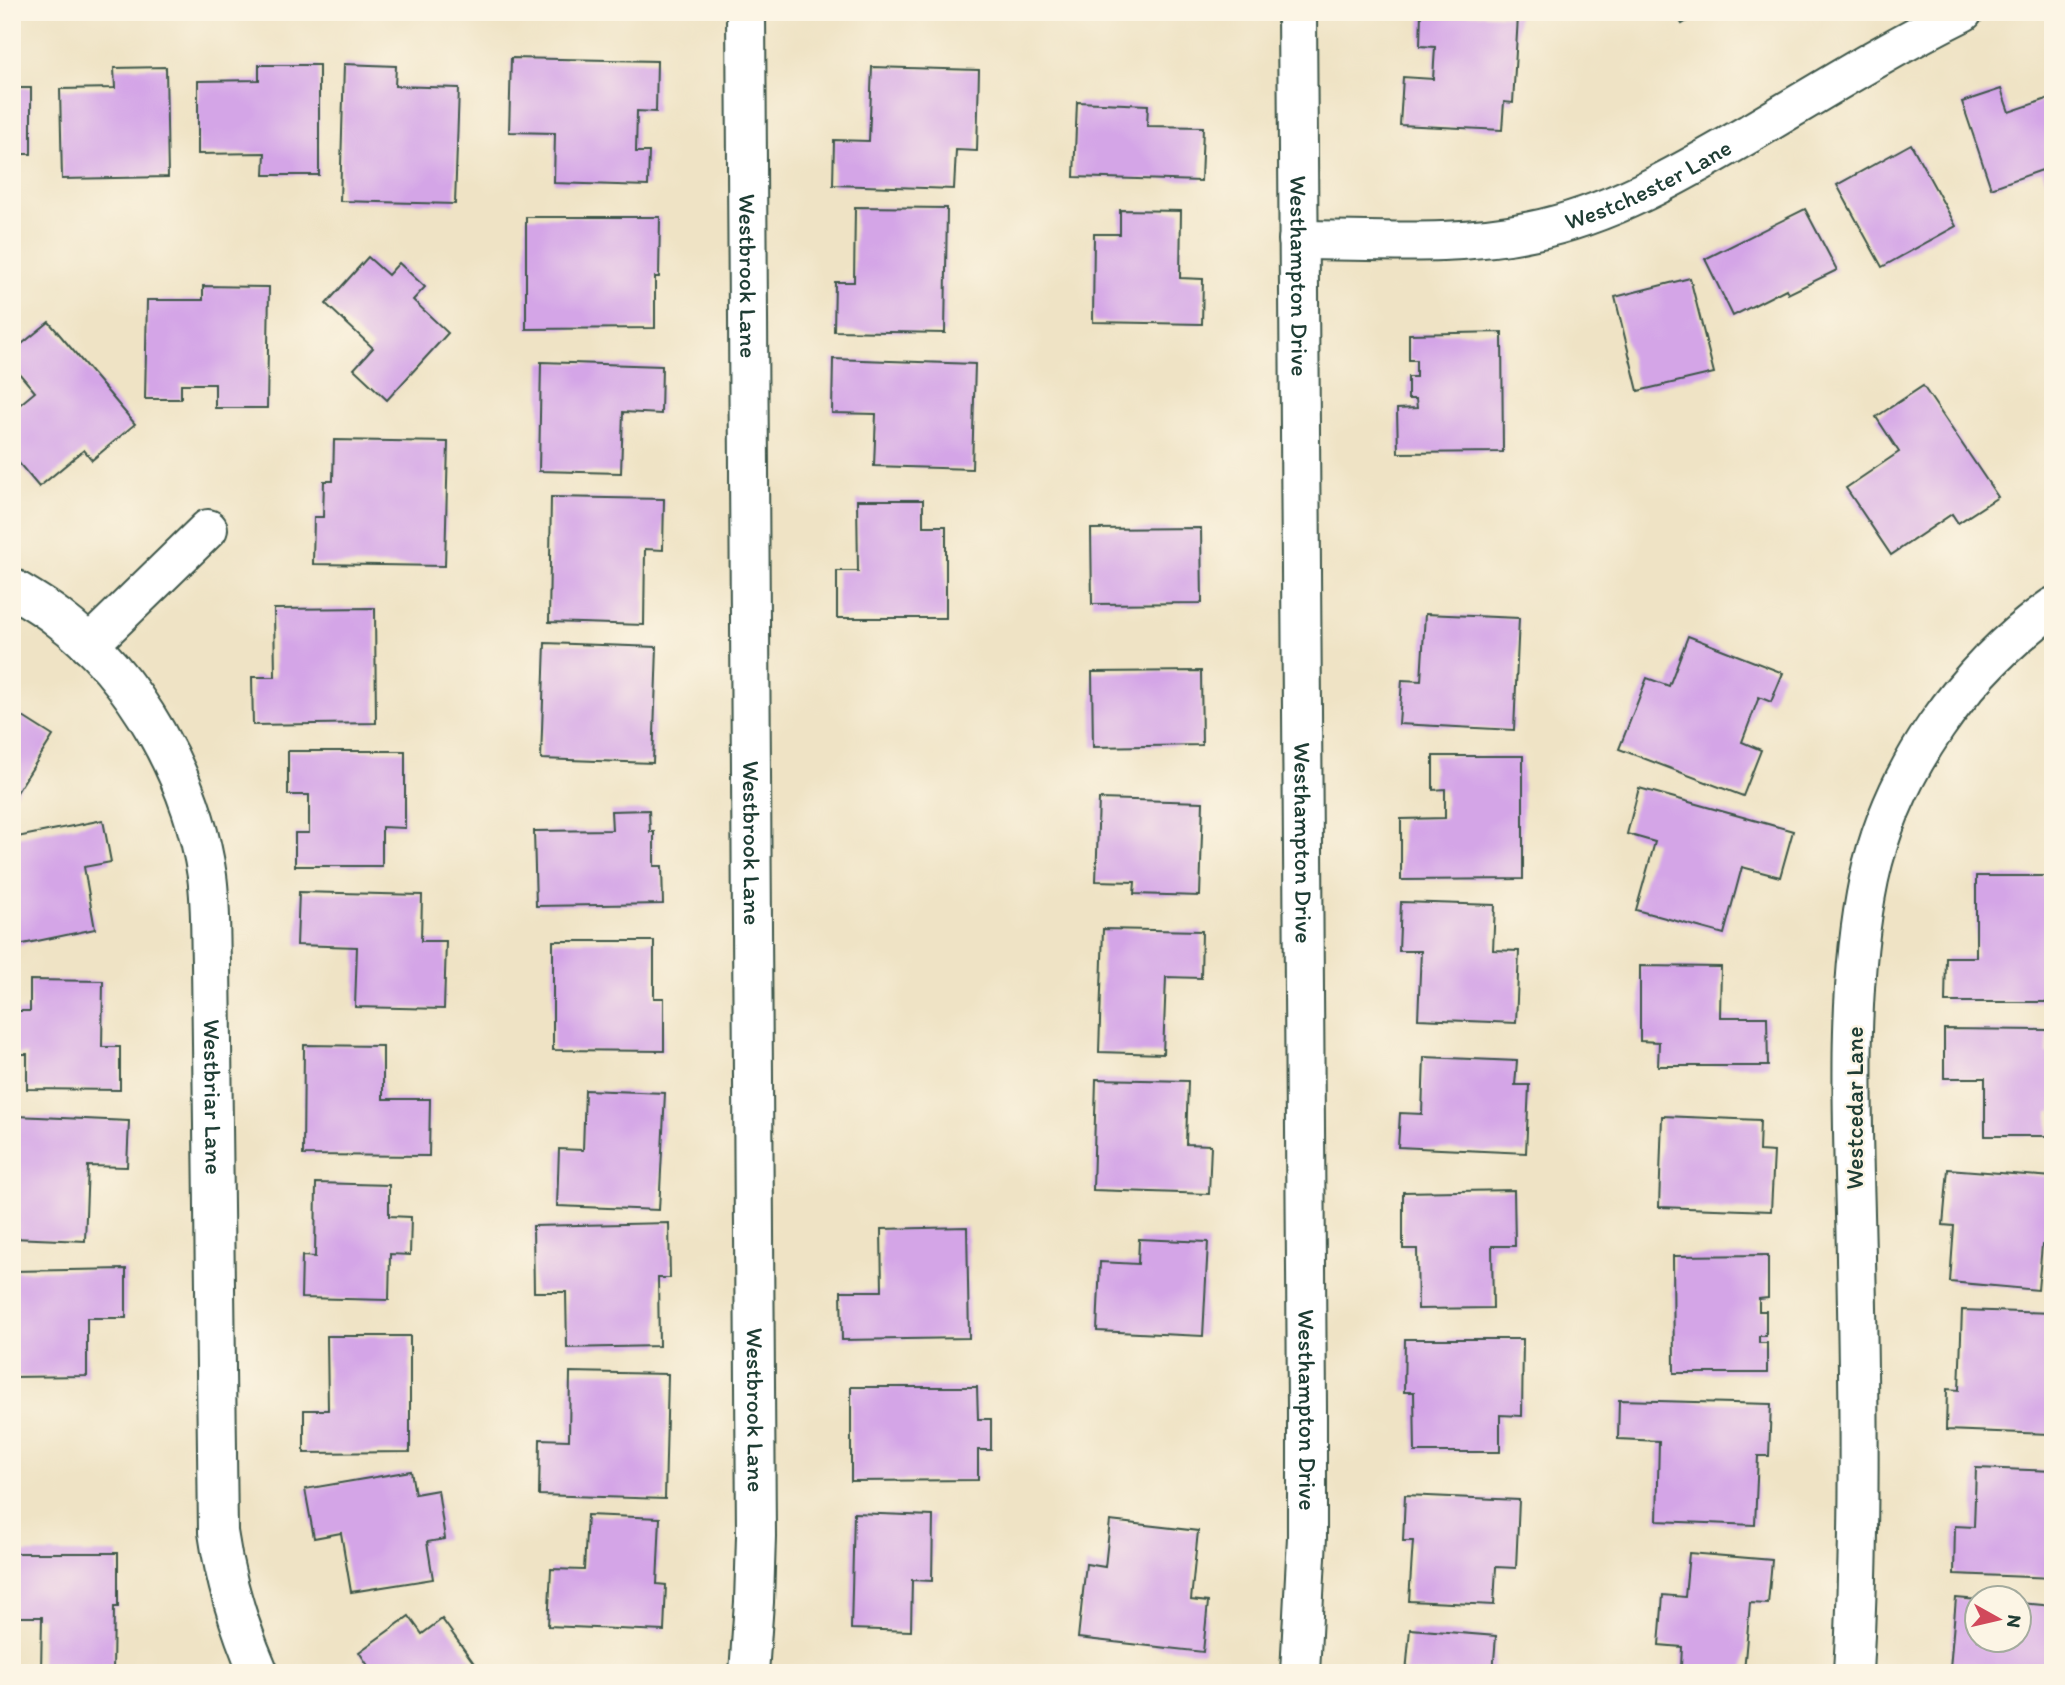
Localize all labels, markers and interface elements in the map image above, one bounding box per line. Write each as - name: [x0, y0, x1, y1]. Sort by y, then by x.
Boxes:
- street label: Westchester Lane: [1561, 132, 1736, 236]
- street label: Westhampton Drive: [1284, 175, 1315, 377]
- street label: Westbrook Lane: [733, 194, 763, 358]
- street label: Westhampton Drive: [1288, 742, 1319, 944]
- street label: Westbrook Lane: [737, 761, 767, 925]
- street label: Westbriar Lane: [198, 1019, 229, 1175]
- street label: Westcedar Lane: [1840, 1026, 1869, 1190]
- street label: Westhampton Drive: [1292, 1309, 1322, 1511]
- street label: Westbrook Lane: [741, 1328, 771, 1492]
- north arrow: [1964, 1584, 2034, 1654]
- text: N: [2002, 1613, 2027, 1629]

